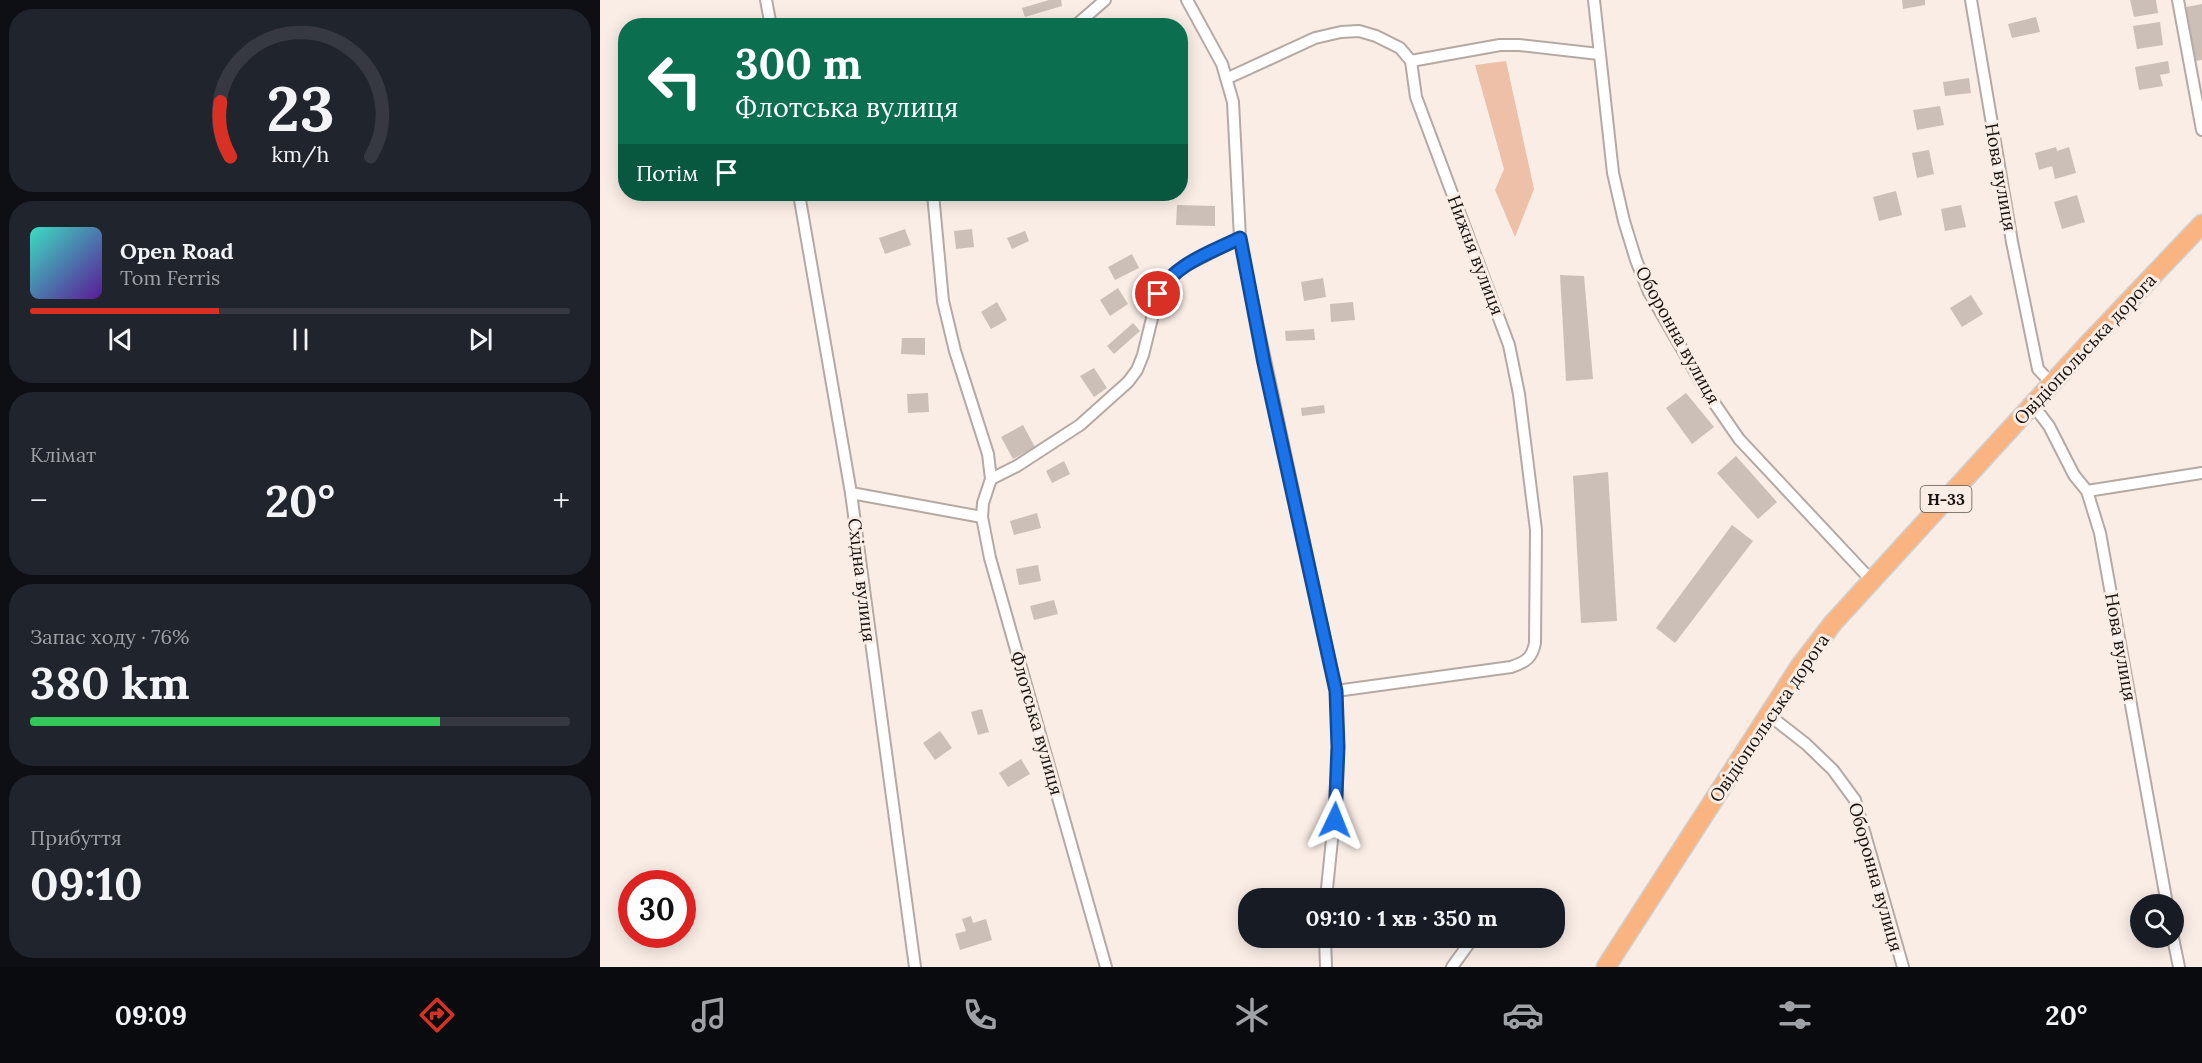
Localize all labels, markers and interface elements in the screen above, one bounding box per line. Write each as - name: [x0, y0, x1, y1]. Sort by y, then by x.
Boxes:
- text: 300 m: [735, 37, 862, 91]
- icon: left: [636, 42, 714, 120]
- text: 23: [266, 68, 334, 148]
- text: Флотська вулиця: [735, 90, 958, 124]
- street label: Нова вулиця: [1980, 121, 2022, 233]
- text: km/h: [271, 141, 329, 169]
- icon: arrive: [710, 156, 743, 189]
- text: Потім: [636, 159, 698, 187]
- street label: Нижня вулиця: [1443, 192, 1509, 318]
- text: Open Road: [120, 237, 234, 265]
- street label: Оборонна вулиця: [1631, 262, 1725, 408]
- text: Tom Ferris: [120, 265, 220, 290]
- pin: [1132, 268, 1183, 319]
- street label: Овідіопольська дорога: [2009, 269, 2161, 429]
- icon: arrive: [1141, 277, 1174, 310]
- icon: previous: [104, 323, 137, 356]
- icon: pause: [284, 323, 317, 356]
- icon: next: [464, 323, 497, 356]
- text: Клімат: [30, 442, 96, 467]
- text: 20°: [265, 472, 335, 529]
- text: −: [30, 479, 48, 521]
- text: +: [552, 479, 570, 521]
- road number: Н-33: [1920, 486, 1972, 512]
- street label: Східна вулиця: [843, 517, 881, 643]
- street label: Нова вулиця: [2100, 591, 2142, 703]
- text: Запас ходу · 76%: [30, 624, 189, 649]
- street label: Овідіопольська дорога: [1704, 629, 1834, 807]
- street label: Флотська вулиця: [1005, 648, 1069, 798]
- text: 380 km: [30, 654, 190, 711]
- position arrow: [1303, 788, 1367, 852]
- street label: Оборонна вулиця: [1844, 800, 1908, 954]
- text: Прибуття: [30, 825, 122, 850]
- text: 09:10: [30, 855, 143, 912]
- speed limit sign: 30: [618, 870, 696, 948]
- map controls: [2130, 894, 2184, 948]
- button: search: [2130, 894, 2184, 948]
- text: 09:10 · 1 хв · 350 m: [1306, 904, 1497, 932]
- icon: directions: [416, 994, 458, 1036]
- icon: music: [688, 994, 730, 1036]
- icon: phone: [959, 994, 1001, 1036]
- icon: climate: [1231, 994, 1273, 1036]
- icon: car: [1502, 994, 1544, 1036]
- icon: filters: [1774, 994, 1816, 1036]
- text: 09:09: [115, 998, 187, 1032]
- text: 20°: [2045, 998, 2087, 1032]

